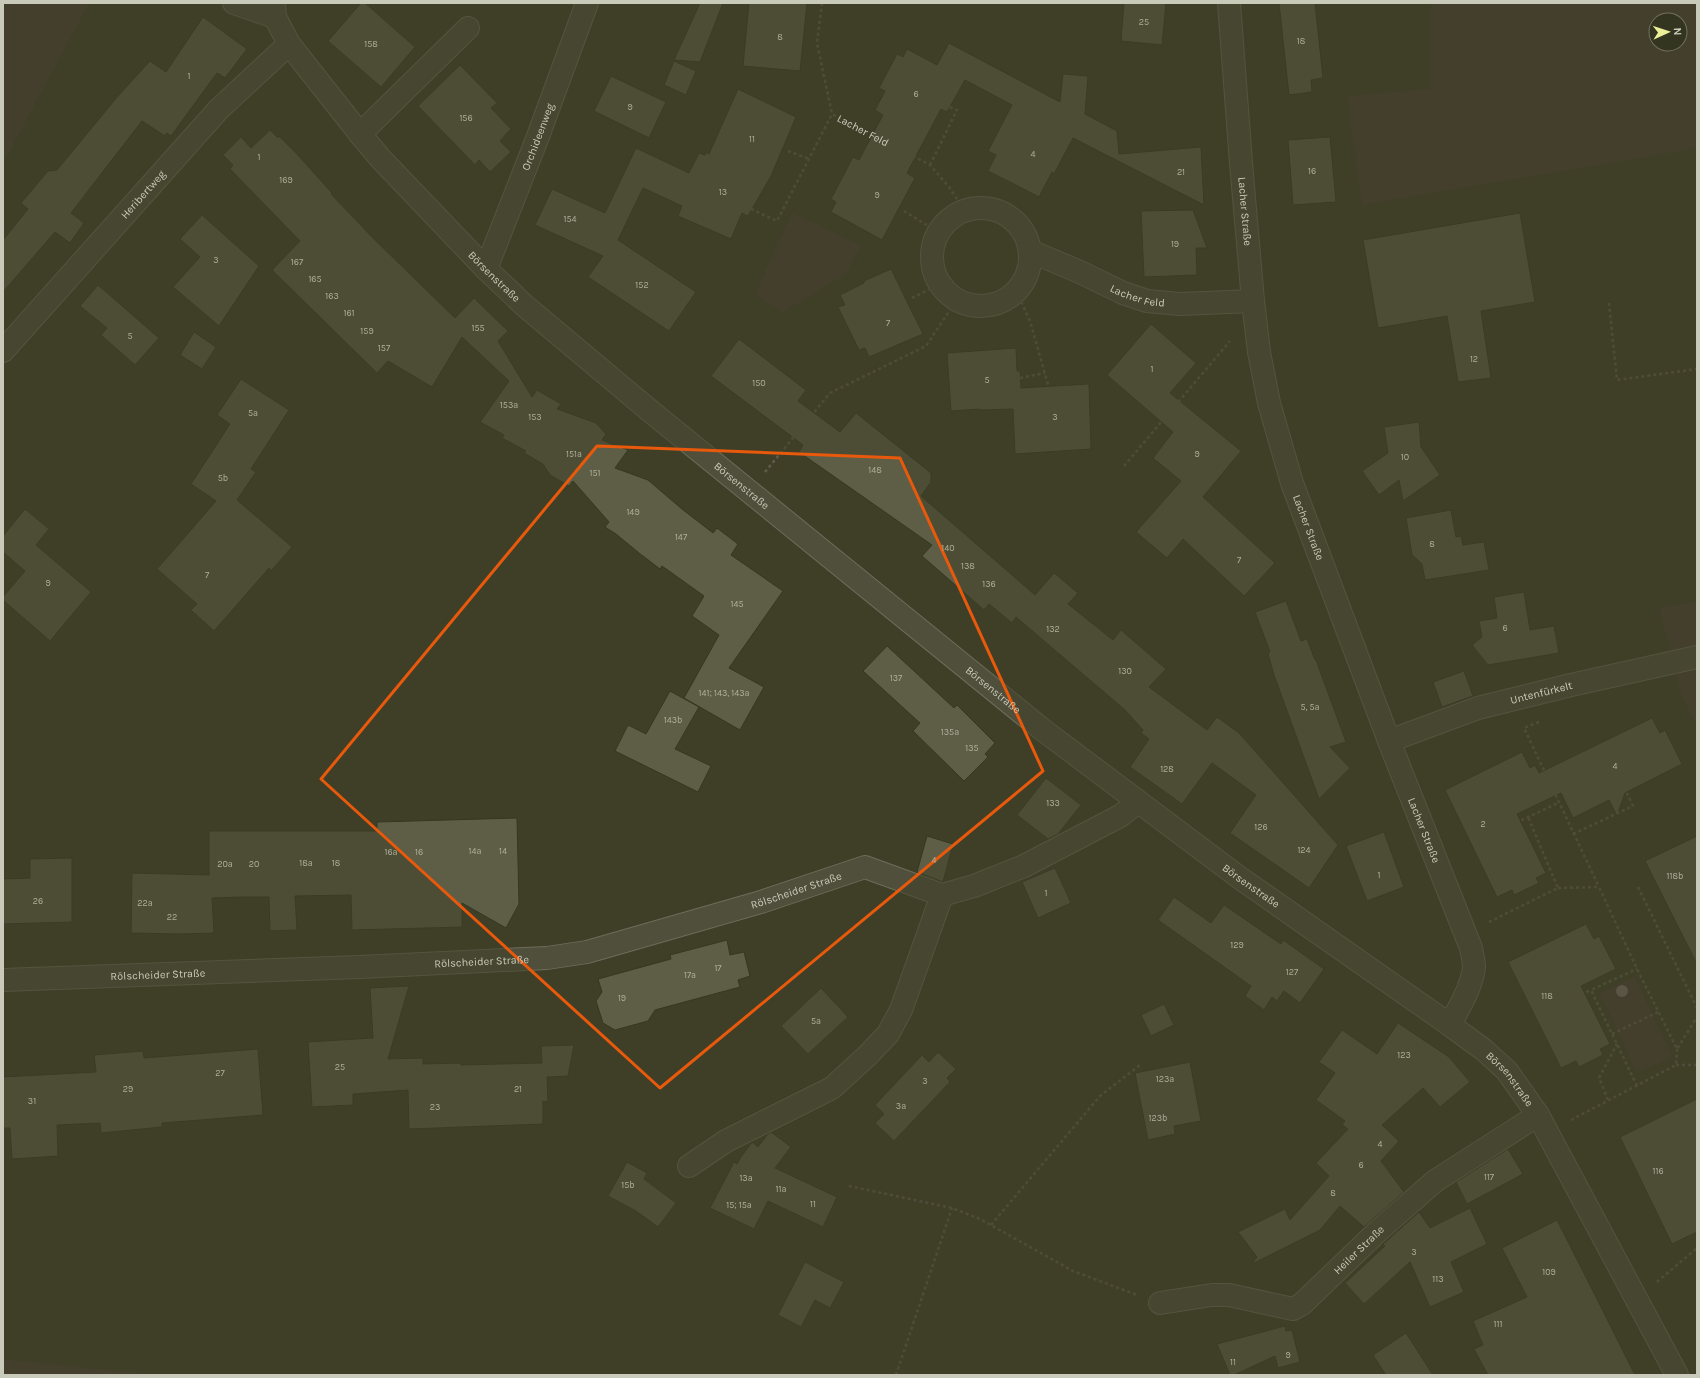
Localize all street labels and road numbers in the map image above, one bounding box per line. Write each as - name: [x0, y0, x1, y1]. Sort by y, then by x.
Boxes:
- street label: Orchideenweg: [519, 101, 557, 172]
- street label: Lacher Feld: [835, 112, 891, 149]
- street label: Heribertweg: [118, 167, 169, 222]
- street label: Lacher Straße: [1235, 176, 1254, 247]
- street label: Börsenstraße: [465, 249, 523, 305]
- street label: Lacher Feld: [1108, 282, 1165, 310]
- street label: Börsenstraße: [711, 460, 772, 512]
- street label: Lacher Straße: [1290, 493, 1327, 563]
- street label: Börsenstraße: [963, 664, 1024, 717]
- street label: Untenfürkelt: [1509, 679, 1574, 707]
- street label: Lacher Straße: [1405, 796, 1443, 865]
- street label: Börsenstraße: [1220, 861, 1282, 911]
- street label: Rölscheider Straße: [749, 869, 844, 912]
- street label: Rölscheider Straße: [434, 953, 530, 970]
- street label: Rölscheider Straße: [110, 967, 206, 983]
- street label: Börsenstraße: [1483, 1049, 1536, 1109]
- street label: Heiler Straße: [1331, 1223, 1387, 1277]

